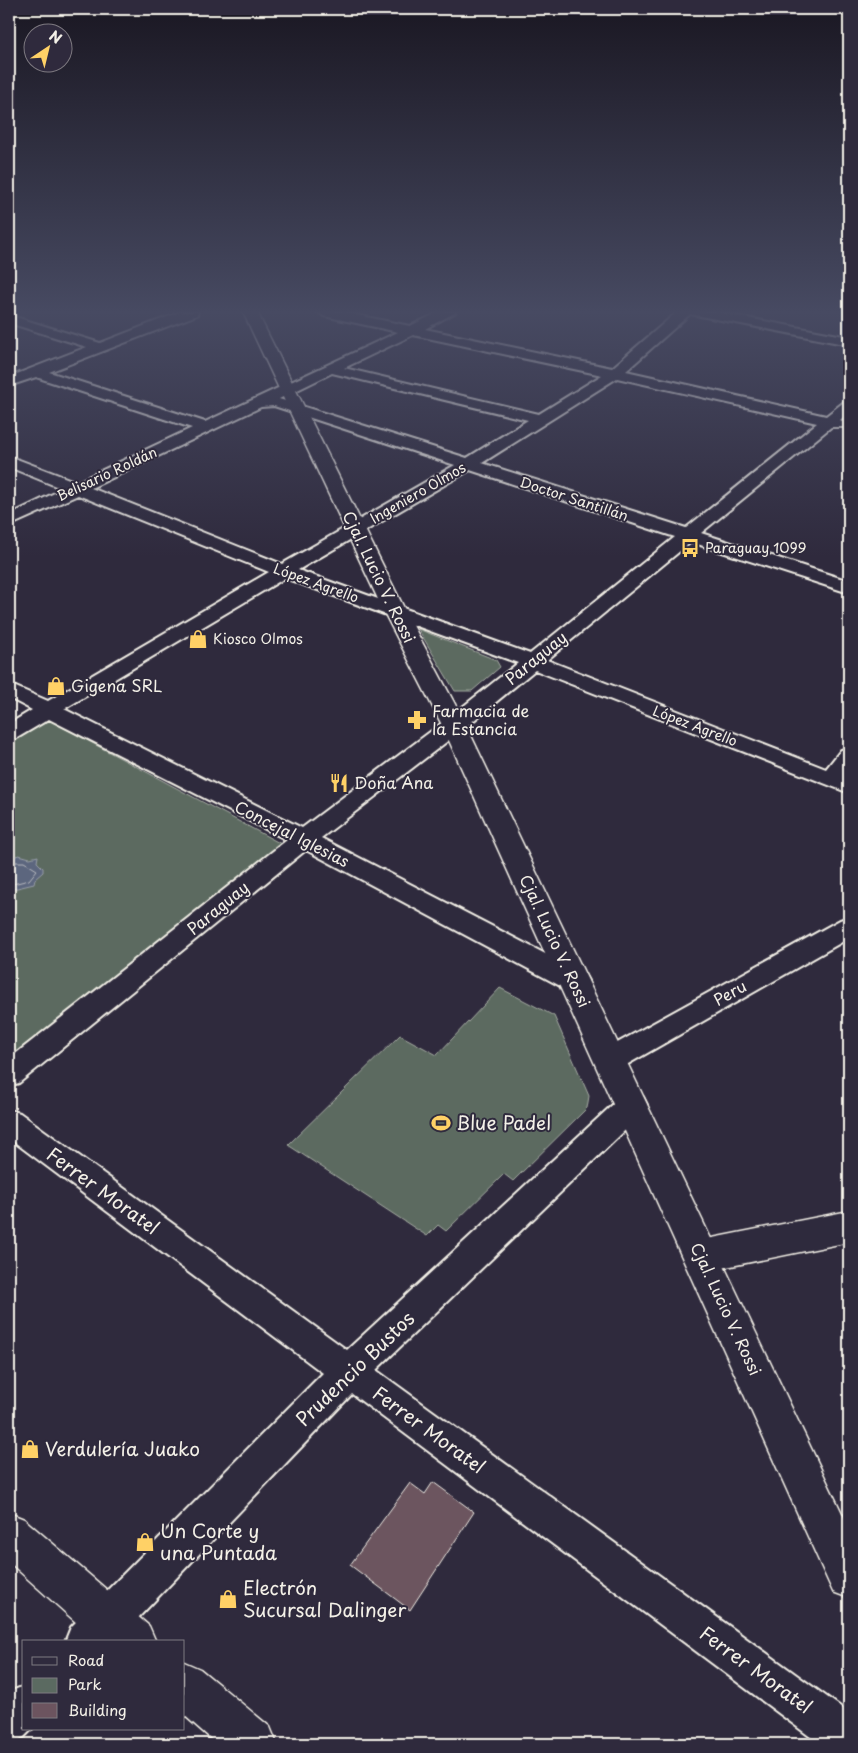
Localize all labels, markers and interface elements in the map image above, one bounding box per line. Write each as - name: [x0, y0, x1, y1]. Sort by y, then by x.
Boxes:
- north arrow: [22, 22, 72, 72]
- text: N: [45, 25, 66, 49]
- street label: Belisario Roldán: [53, 441, 160, 506]
- street label: Ingeniero Olmos: [366, 457, 469, 528]
- street label: Doctor Santillán: [517, 471, 631, 526]
- street label: Cjal. Lucio V. Rossi: [338, 507, 422, 647]
- bus stop icon: Paraguay 1099: [679, 537, 701, 559]
- place label: Paraguay 1099: [705, 537, 807, 558]
- street label: López Agrello: [271, 557, 362, 608]
- street label: Paraguay: [499, 625, 571, 690]
- shop icon: Kiosco Olmos: [187, 628, 209, 650]
- place label: Kiosco Olmos: [213, 628, 303, 649]
- place label: Gigena SRL: [71, 673, 162, 697]
- shop icon: Gigena SRL: [45, 675, 67, 697]
- place label: Farmacia de la Estancia: [432, 698, 530, 740]
- street label: López Agrello: [650, 700, 741, 751]
- pharmacy icon: Farmacia de la Estancia: [406, 709, 428, 731]
- place label: Doña Ana: [354, 770, 433, 794]
- restaurant icon: Doña Ana: [328, 772, 350, 794]
- street label: Concejal Iglesias: [231, 794, 354, 872]
- street label: Cjal. Lucio V. Rossi: [515, 870, 597, 1011]
- street label: Paraguay: [181, 875, 253, 940]
- street label: Peru: [709, 973, 750, 1011]
- place label: Blue Padel: [456, 1108, 551, 1136]
- sports icon: Blue Padel: [430, 1112, 452, 1134]
- street label: Ferrer Moratel: [41, 1140, 166, 1241]
- street label: Cjal. Lucio V. Rossi: [686, 1238, 768, 1379]
- street label: Prudencio Bustos: [289, 1304, 420, 1432]
- street label: Ferrer Moratel: [367, 1379, 492, 1480]
- place label: Verdulería Juako: [45, 1434, 200, 1462]
- shop icon: Verdulería Juako: [19, 1438, 41, 1460]
- place label: Un Corte y una Puntada: [160, 1516, 277, 1566]
- shop icon: Un Corte y una Puntada: [134, 1531, 156, 1553]
- place label: Electrón Sucursal Dalinger: [243, 1573, 406, 1623]
- shop icon: Electrón Sucursal Dalinger: [217, 1588, 239, 1610]
- street label: Ferrer Moratel: [694, 1619, 819, 1720]
- legend: [22, 1640, 185, 1730]
- text: Road: [68, 1648, 104, 1671]
- text: Park: [68, 1672, 102, 1695]
- text: Building: [68, 1698, 127, 1721]

